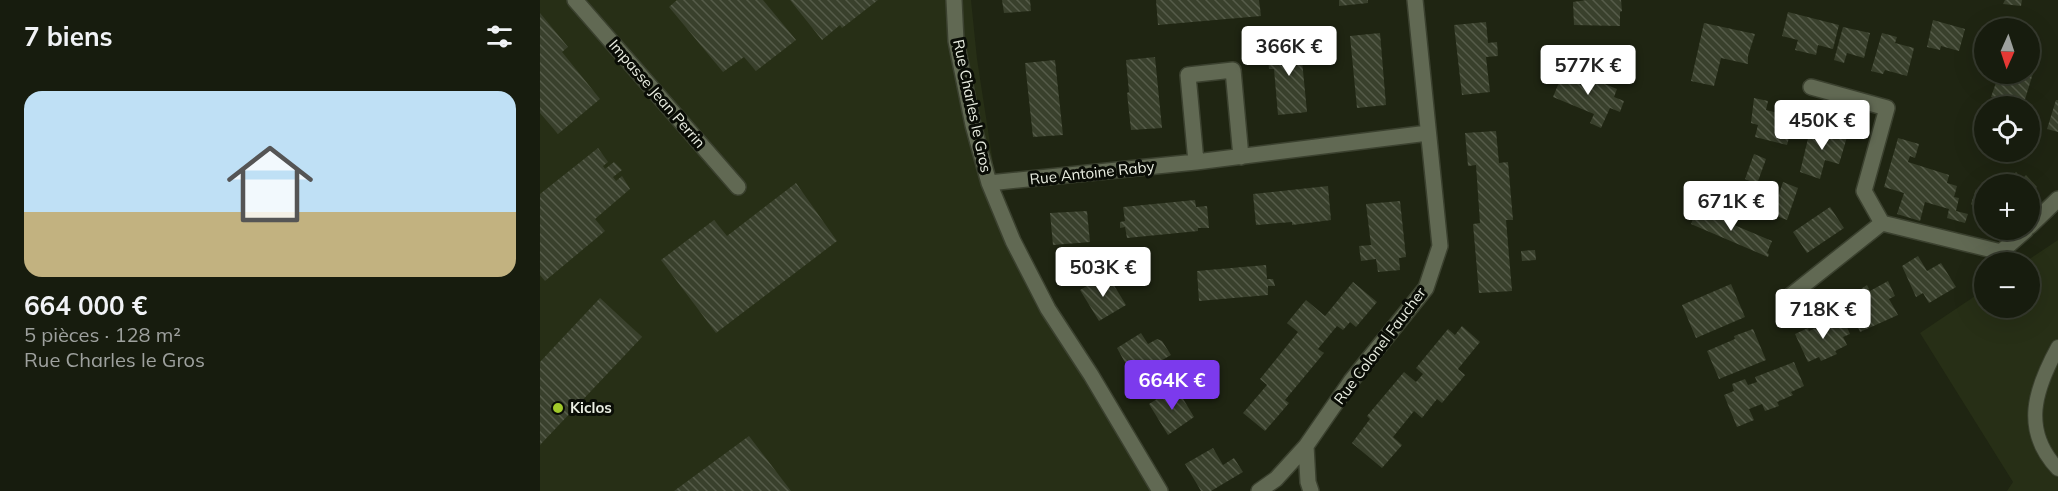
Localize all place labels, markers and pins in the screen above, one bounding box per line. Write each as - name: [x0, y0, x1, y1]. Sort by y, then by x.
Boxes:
- pin: 366K €: [1240, 26, 1338, 77]
- pin: 577K €: [1539, 45, 1637, 96]
- pin: 450K €: [1773, 100, 1871, 151]
- pin: 671K €: [1682, 181, 1780, 232]
- pin: 503K €: [1054, 247, 1152, 298]
- pin: 718K €: [1774, 289, 1872, 340]
- pin: 664K €: [1123, 360, 1221, 411]
- place label: Kiclos: [570, 398, 612, 417]
- marker: Kiclos: [551, 401, 565, 415]

